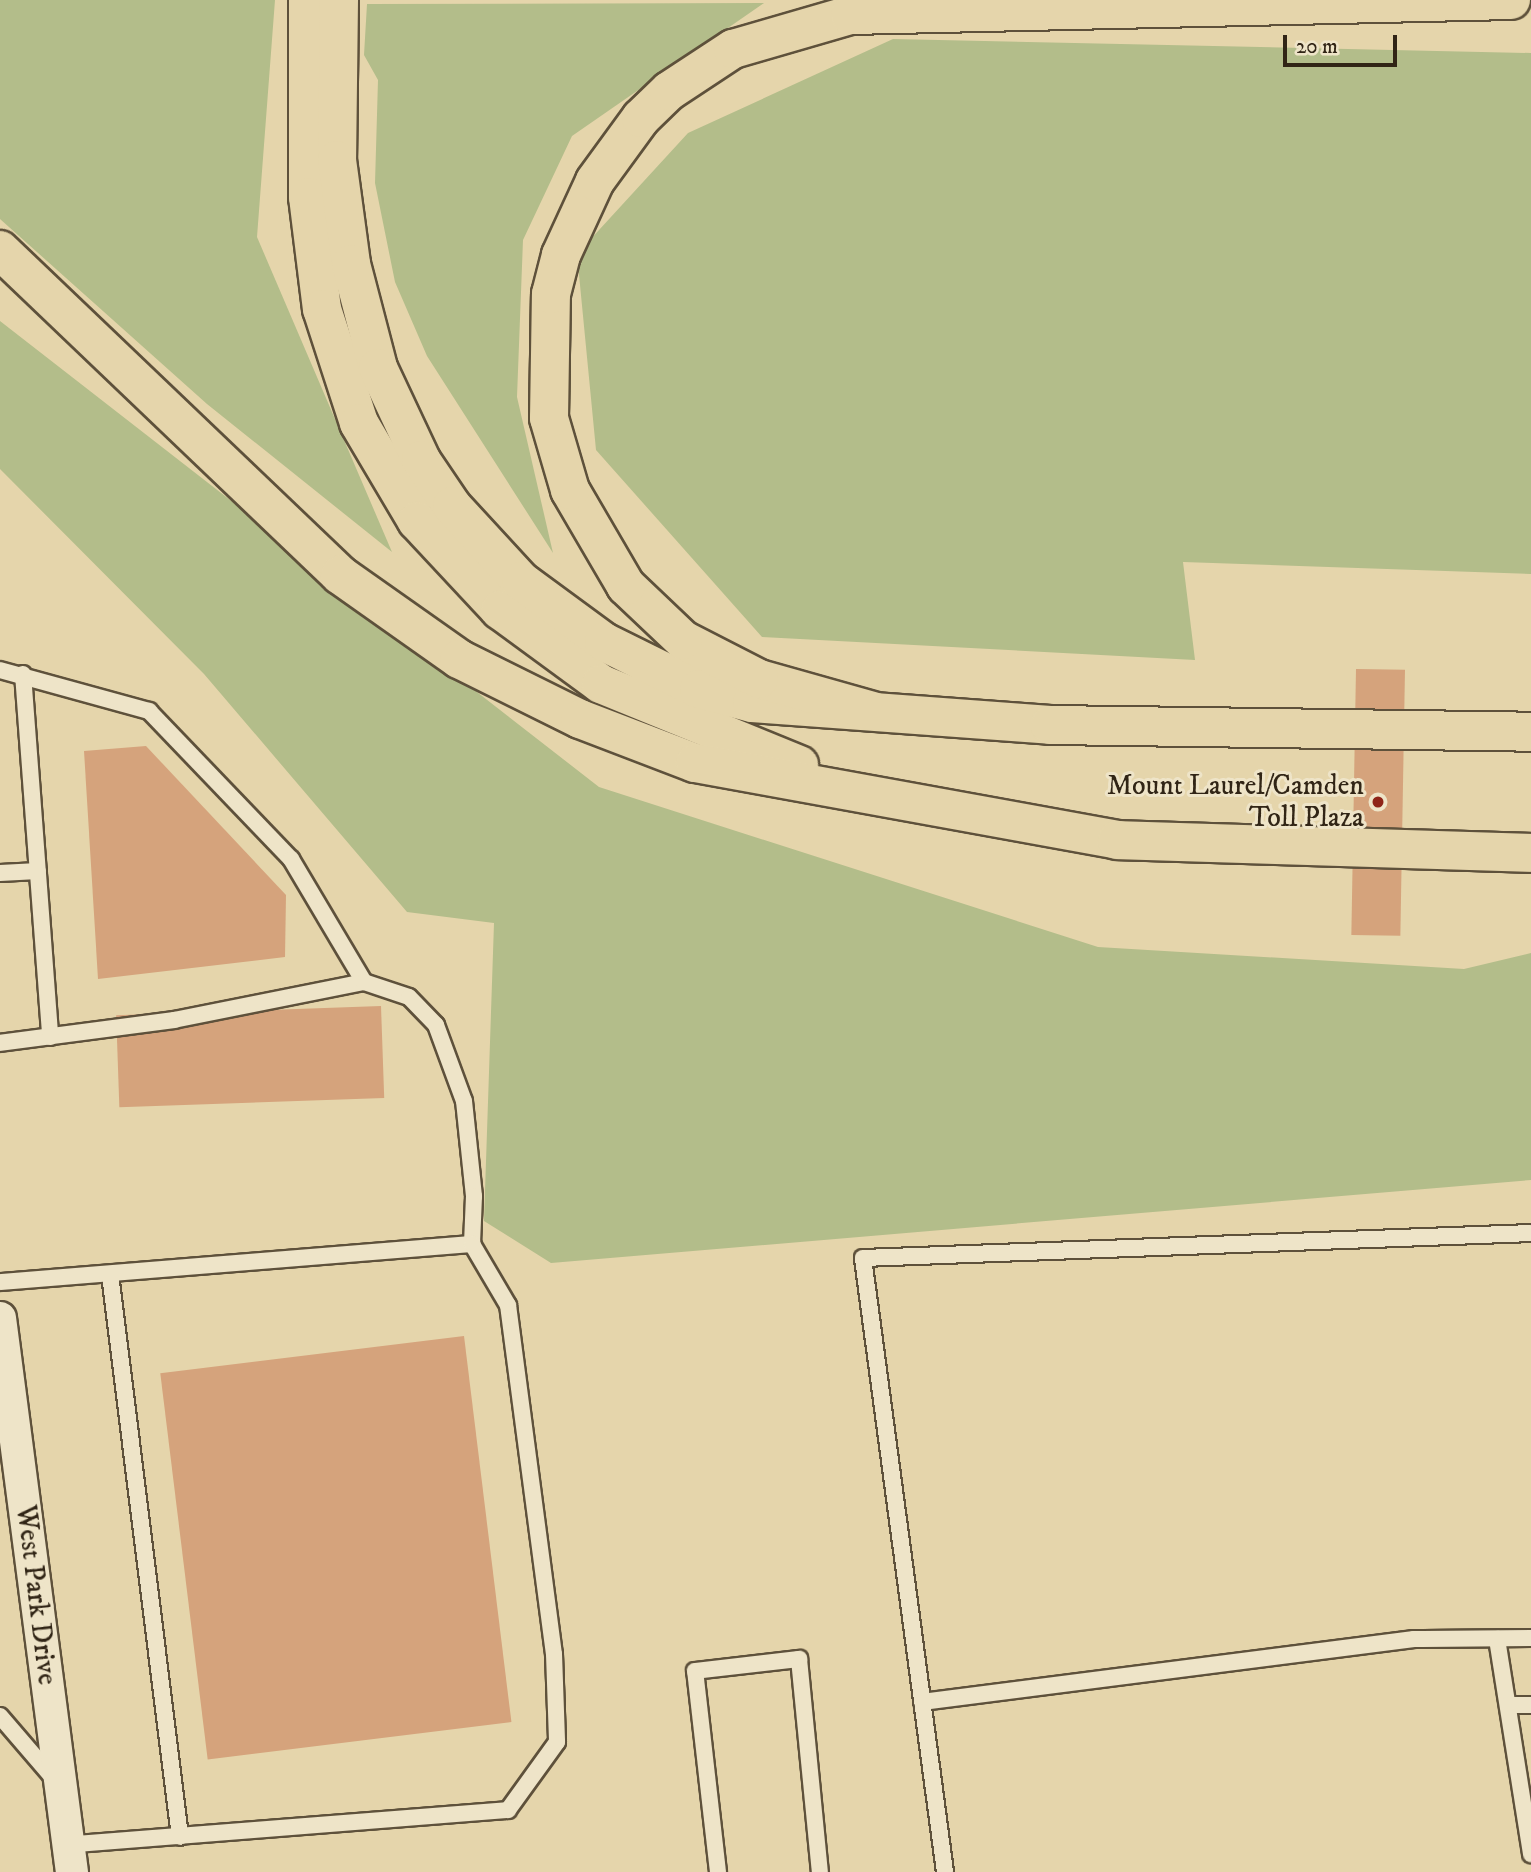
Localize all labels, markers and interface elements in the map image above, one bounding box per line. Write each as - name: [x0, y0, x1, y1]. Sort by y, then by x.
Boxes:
- scale bar: [1286, 21, 1400, 65]
- text: 20 m: [1296, 34, 1338, 60]
- place label: Mount Laurel/Camden Toll Plaza: [1107, 769, 1364, 835]
- marker: Mount Laurel/Camden Toll Plaza: [1370, 794, 1386, 810]
- street label: West Park Drive: [8, 1503, 64, 1687]

